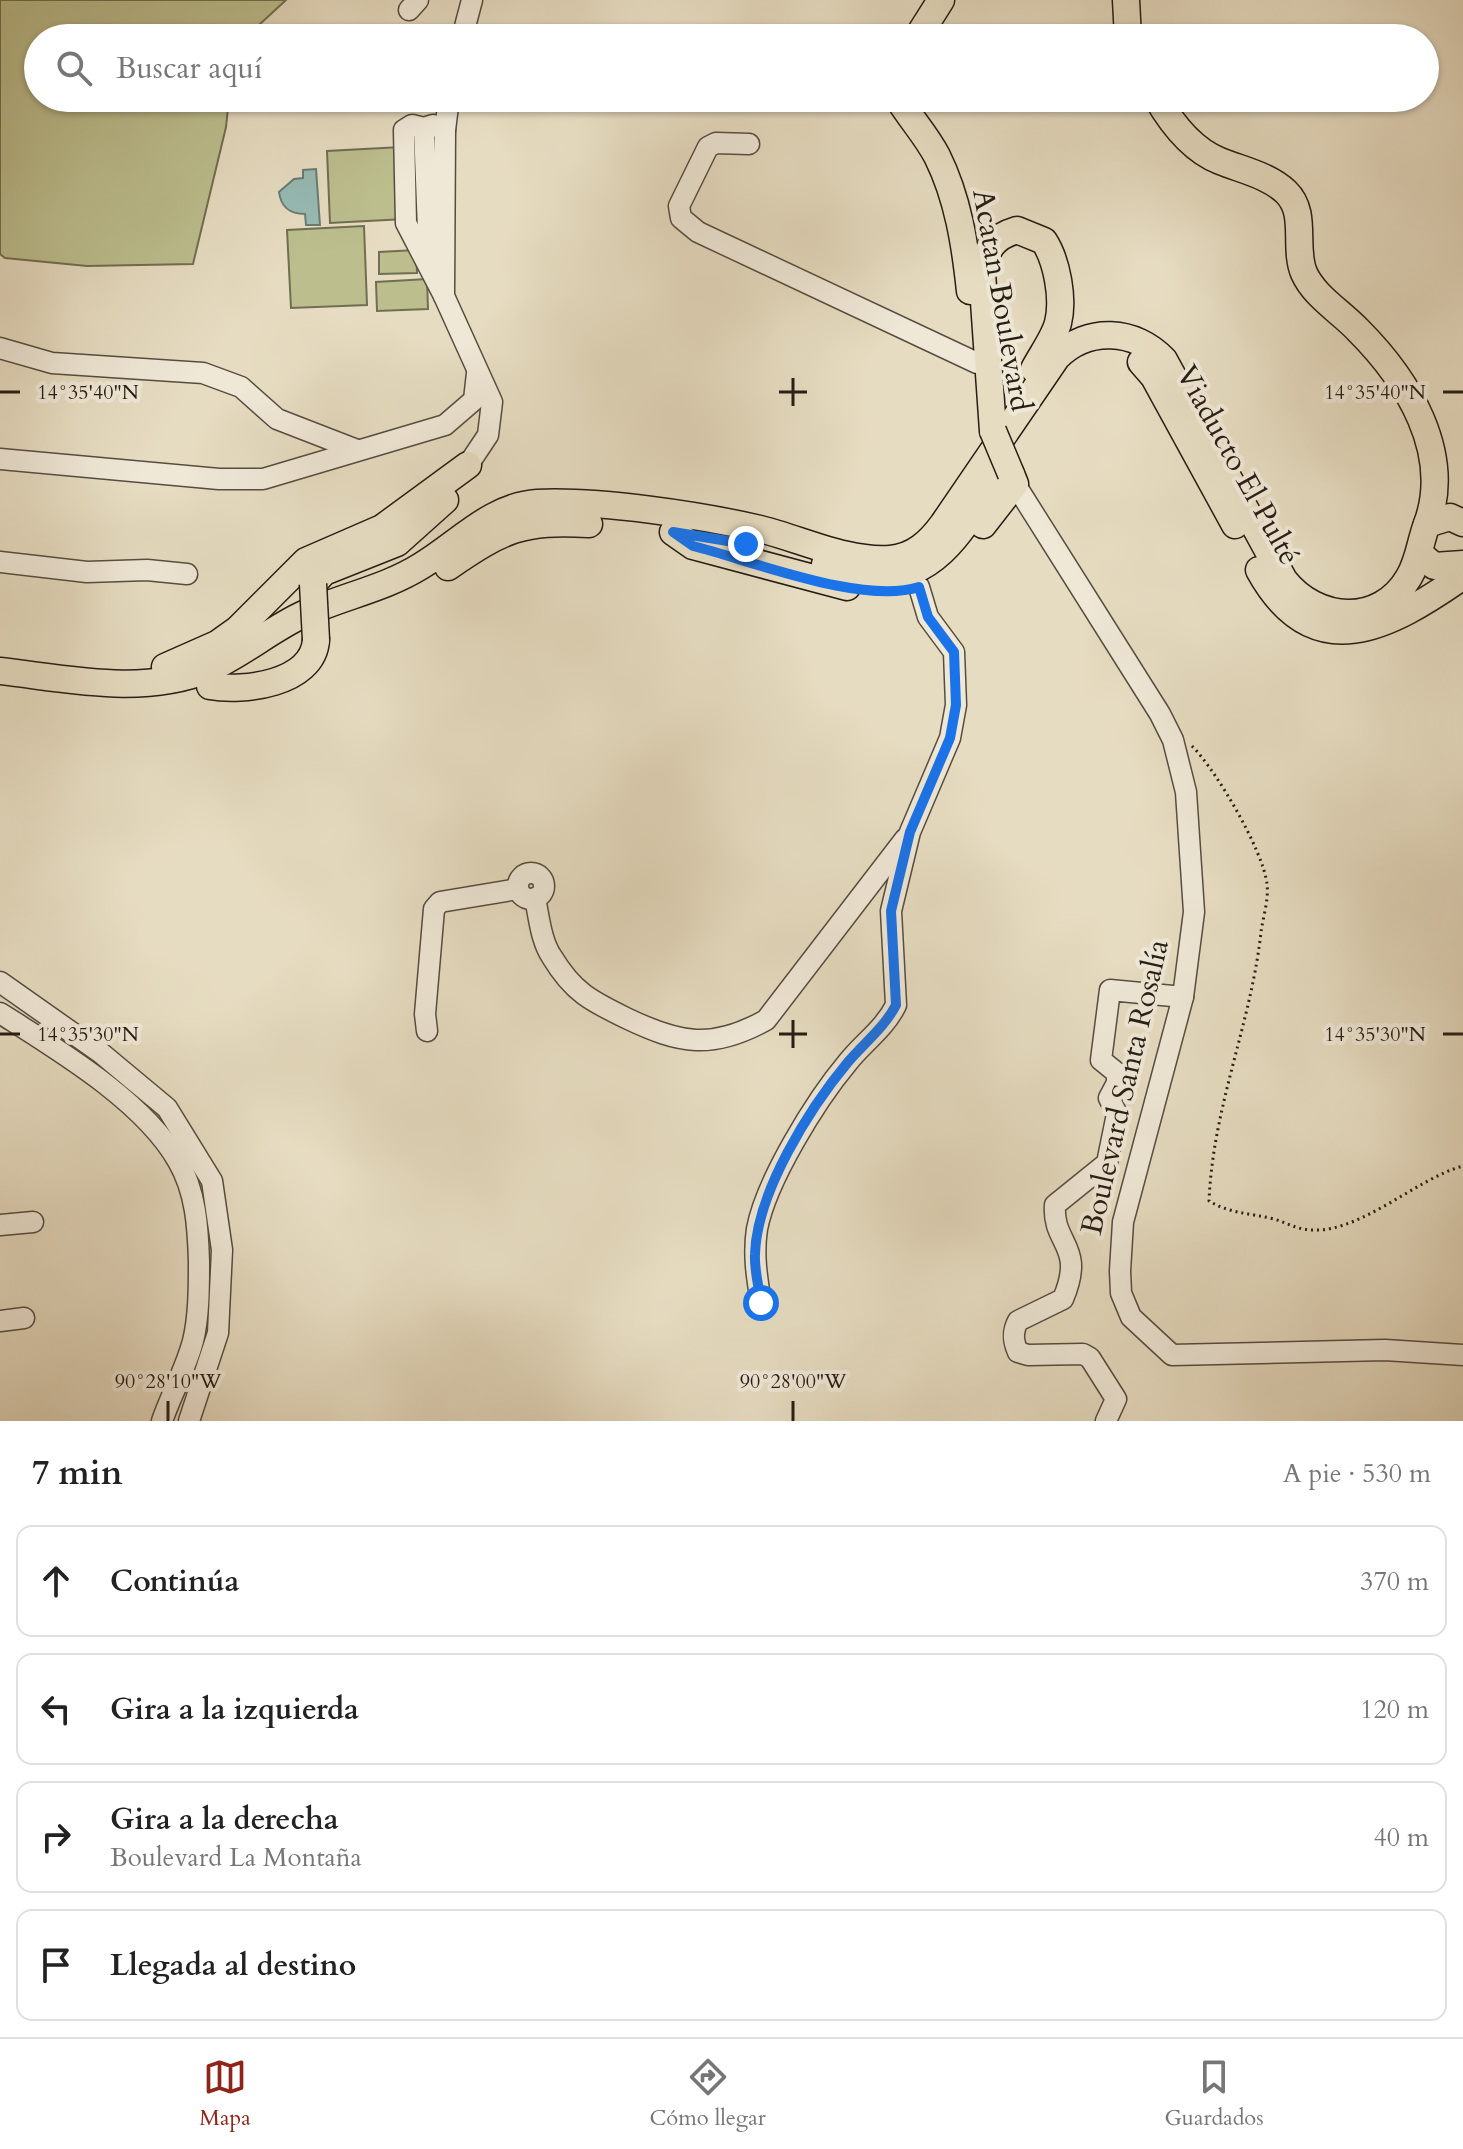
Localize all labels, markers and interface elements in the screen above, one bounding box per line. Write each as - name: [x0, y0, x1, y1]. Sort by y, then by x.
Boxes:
- search box: [24, 24, 1439, 112]
- icon: search: [52, 46, 96, 90]
- text: Buscar aquí: [116, 48, 262, 89]
- street label: Acatan Boulevard: [962, 186, 1042, 414]
- street label: Viaducto El Pulté: [1166, 358, 1310, 572]
- text: 14°35'40"N: [37, 379, 139, 406]
- text: 14°35'40"N: [1324, 379, 1426, 406]
- route end: [728, 526, 764, 562]
- street label: Boulevard Santa Rosalía: [1071, 935, 1179, 1239]
- text: 14°35'30"N: [37, 1021, 139, 1048]
- text: 14°35'30"N: [1324, 1021, 1426, 1048]
- route start: [743, 1285, 779, 1321]
- text: 90°28'10"W: [115, 1368, 222, 1395]
- text: 90°28'00"W: [740, 1368, 847, 1395]
- text: 7 min: [32, 1450, 123, 1496]
- text: A pie · 530 m: [1283, 1456, 1431, 1491]
- icon: ahead: [34, 1559, 78, 1603]
- text: Continúa: [110, 1561, 240, 1602]
- text: 370 m: [1360, 1564, 1429, 1599]
- icon: left: [34, 1687, 78, 1731]
- text: Gira a la izquierda: [110, 1689, 359, 1730]
- text: 120 m: [1360, 1692, 1429, 1727]
- text: Gira a la derecha: [110, 1799, 339, 1840]
- icon: right: [34, 1815, 78, 1859]
- text: 40 m: [1373, 1820, 1429, 1855]
- text: Boulevard La Montaña: [110, 1840, 362, 1875]
- icon: arrive: [34, 1943, 78, 1987]
- text: Llegada al destino: [110, 1945, 356, 1986]
- tab: Mapa: [199, 2055, 251, 2133]
- tab: Cómo llegar: [650, 2055, 766, 2133]
- tab: Guardados: [1164, 2055, 1264, 2133]

